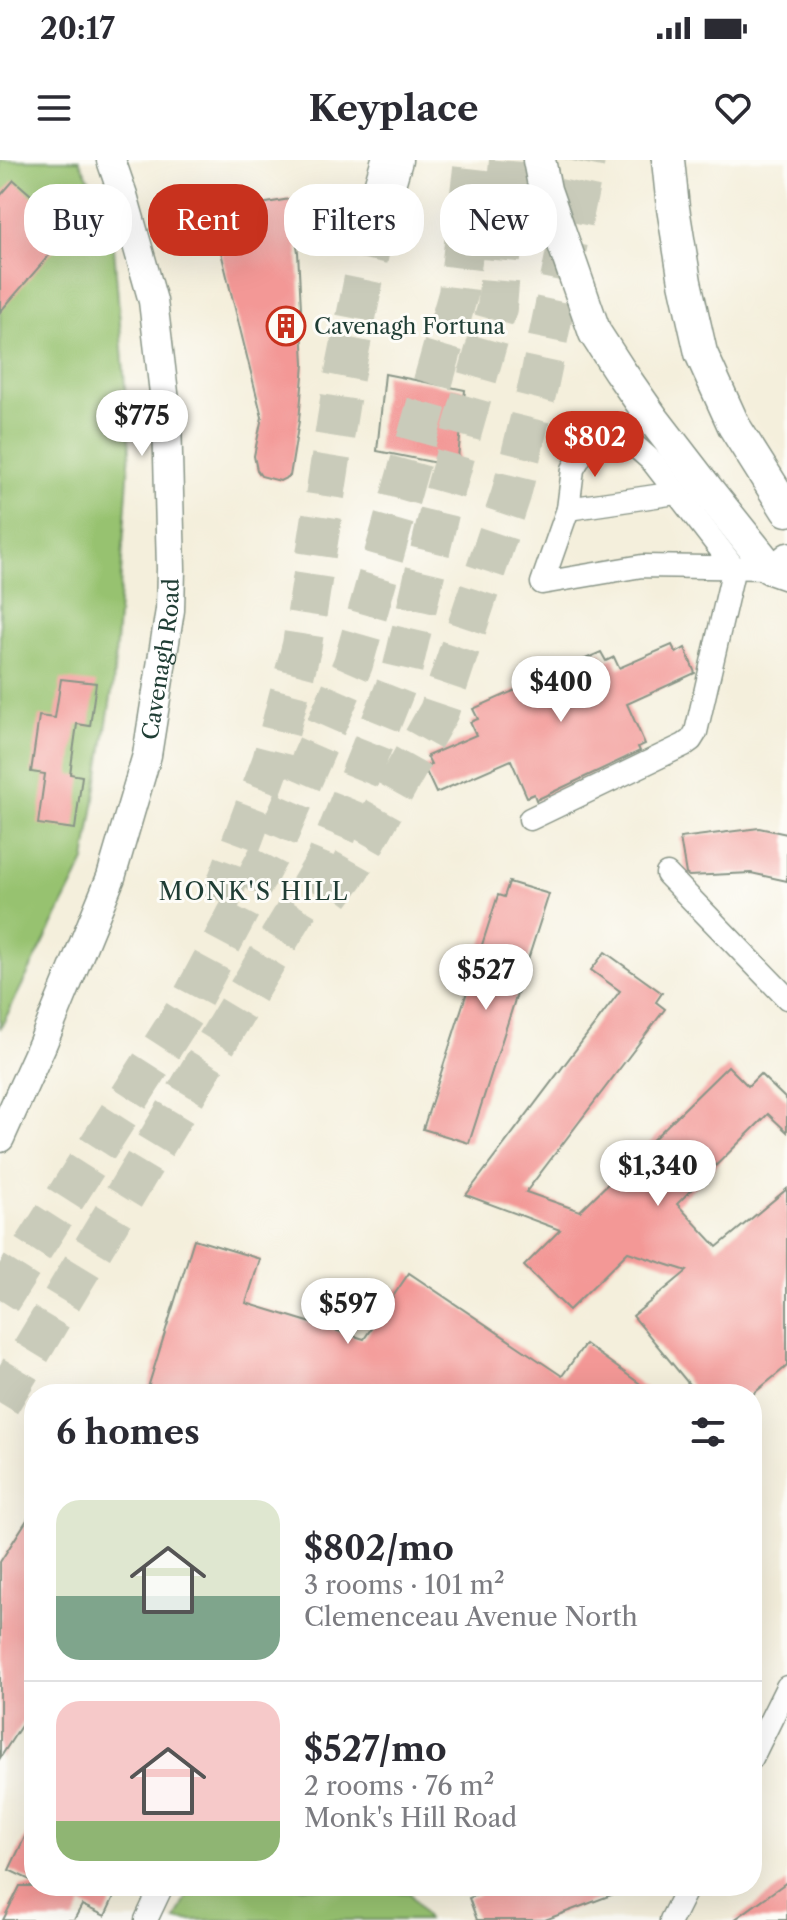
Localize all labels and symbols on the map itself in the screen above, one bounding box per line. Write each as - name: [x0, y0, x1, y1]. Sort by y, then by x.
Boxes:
- building icon: Cavenagh Fortuna: [265, 305, 307, 347]
- place label: Cavenagh Fortuna: [314, 313, 505, 340]
- pin: $775: [95, 390, 189, 458]
- pin: $802: [548, 411, 642, 479]
- street label: Cavenagh Road: [136, 578, 184, 742]
- pin: $400: [514, 656, 608, 724]
- district label: MONK'S HILL: [158, 877, 350, 906]
- pin: $527: [439, 944, 533, 1012]
- pin: $1,340: [593, 1140, 723, 1208]
- pin: $597: [301, 1278, 395, 1346]

